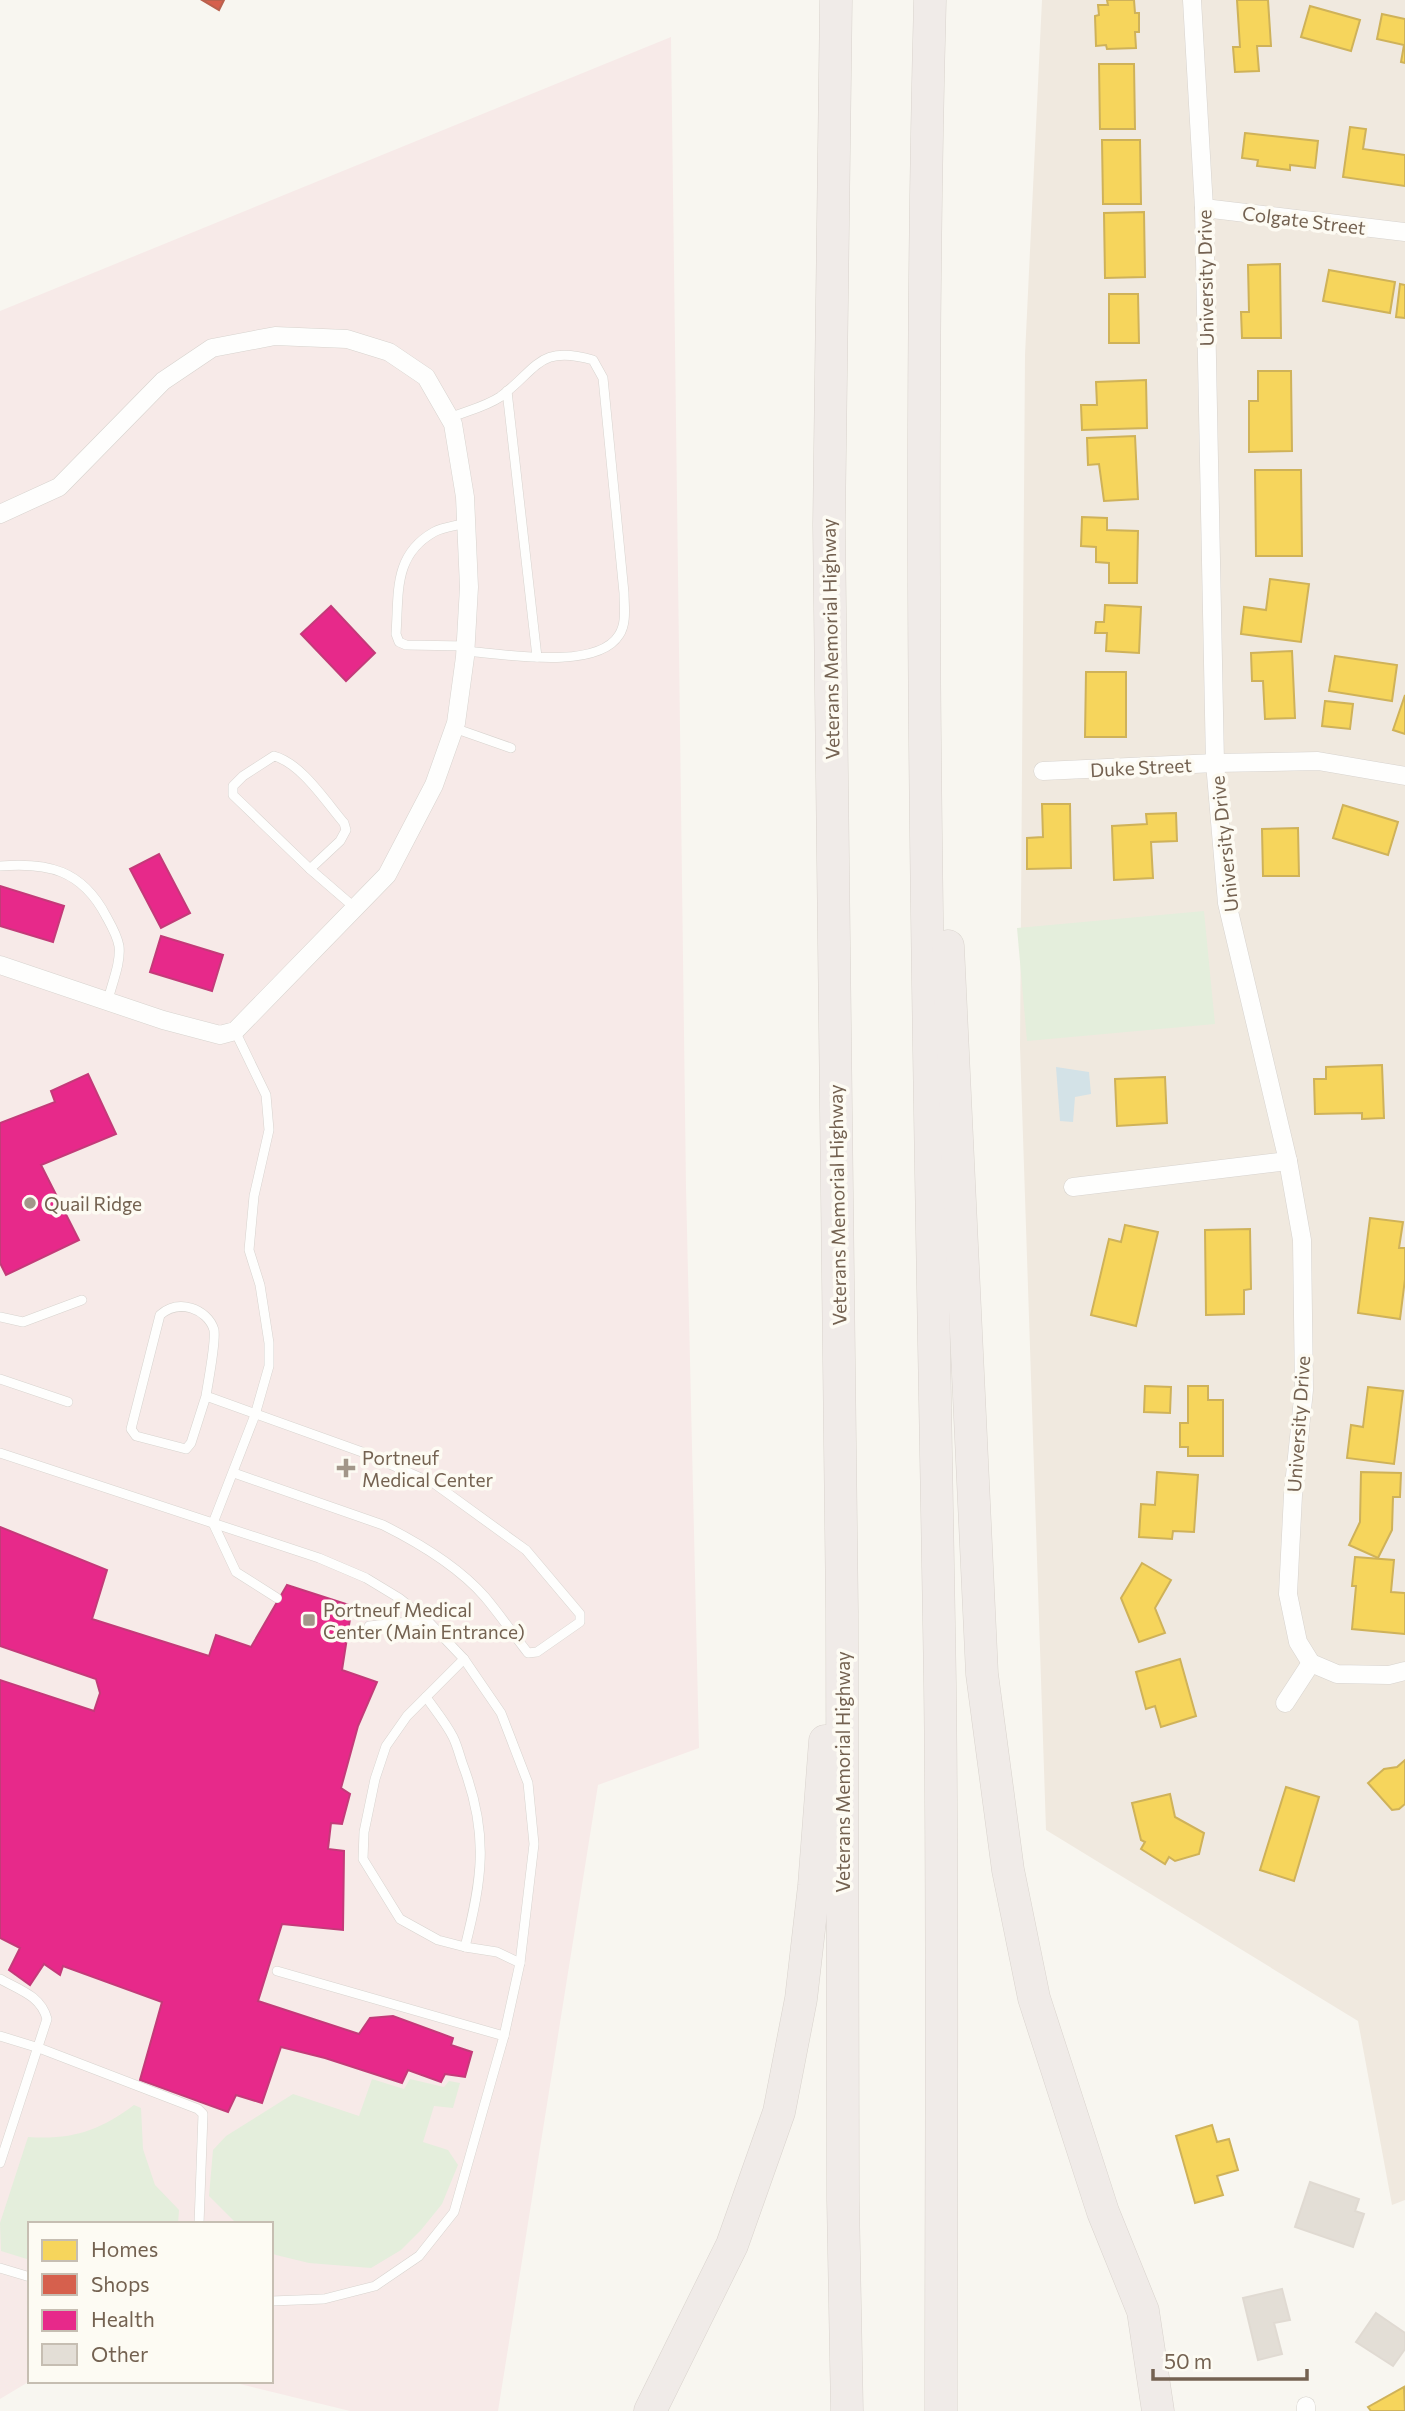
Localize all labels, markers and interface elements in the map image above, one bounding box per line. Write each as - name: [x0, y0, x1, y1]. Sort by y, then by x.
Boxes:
- street label: Colgate Street: [1241, 201, 1367, 239]
- street label: University Drive: [1192, 209, 1218, 347]
- street label: Veterans Memorial Highway: [816, 518, 844, 760]
- street label: Duke Street: [1090, 753, 1193, 781]
- street label: University Drive: [1205, 775, 1243, 913]
- street label: Veterans Memorial Highway: [823, 1084, 851, 1326]
- place label: Quail Ridge: [44, 1192, 142, 1215]
- marker: Quail Ridge: [22, 1195, 38, 1211]
- street label: University Drive: [1282, 1355, 1314, 1493]
- place label: Portneuf Medical Center: [362, 1446, 493, 1491]
- marker: Portneuf Medical Center: [336, 1458, 356, 1478]
- place label: Portneuf Medical Center (Main Entrance): [323, 1598, 525, 1643]
- marker: Portneuf Medical Center (Main Entrance): [301, 1612, 317, 1628]
- street label: Veterans Memorial Highway: [831, 1651, 854, 1893]
- legend: [28, 2222, 273, 2383]
- text: Homes: [91, 2236, 158, 2261]
- text: Shops: [91, 2271, 150, 2296]
- text: Health: [91, 2306, 155, 2331]
- scale bar: [1153, 2338, 1307, 2382]
- text: Other: [91, 2341, 148, 2366]
- text: 50 m: [1164, 2348, 1212, 2373]

